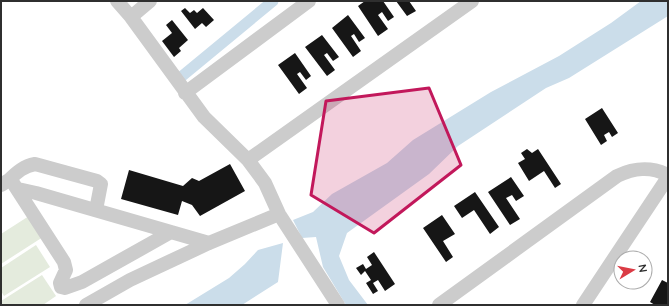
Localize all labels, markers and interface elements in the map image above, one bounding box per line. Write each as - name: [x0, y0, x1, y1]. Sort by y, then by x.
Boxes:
- north arrow: [613, 250, 653, 290]
- text: N: [635, 263, 650, 273]

